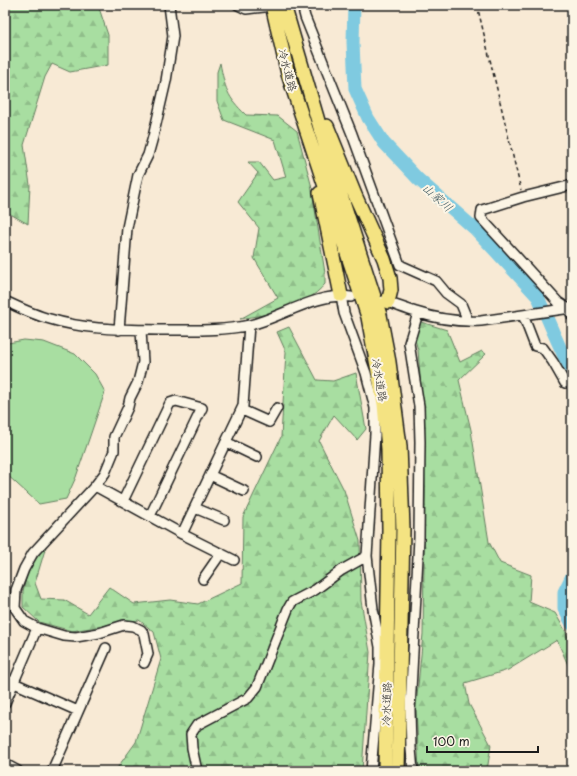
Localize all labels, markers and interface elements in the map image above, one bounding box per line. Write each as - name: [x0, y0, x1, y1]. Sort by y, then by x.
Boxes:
- street label: 冷水道路: [274, 47, 302, 93]
- water label: 山家川: [419, 178, 457, 216]
- street label: 冷水道路: [368, 357, 392, 403]
- street label: 冷水道路: [377, 682, 395, 726]
- scale bar: [427, 728, 538, 754]
- text: 100 m: [433, 732, 470, 750]

